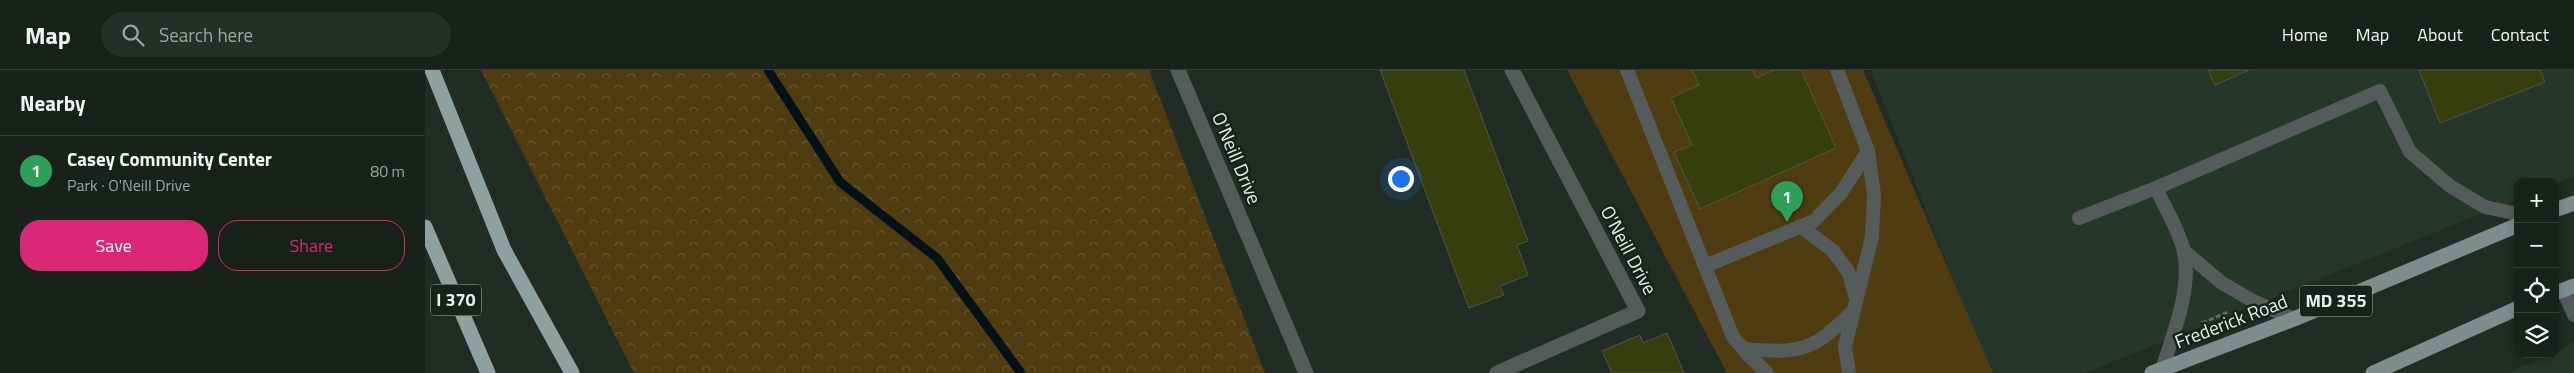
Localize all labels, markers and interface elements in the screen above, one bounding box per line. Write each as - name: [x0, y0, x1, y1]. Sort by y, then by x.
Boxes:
- search box: [101, 12, 451, 57]
- text: Map: [25, 17, 71, 53]
- text: Search here: [159, 20, 253, 49]
- icon: search: [119, 21, 147, 49]
- text: Home: [2282, 21, 2328, 48]
- text: Map: [2356, 21, 2389, 48]
- text: About: [2417, 21, 2463, 48]
- text: Contact: [2491, 21, 2549, 48]
- text: Nearby: [20, 87, 85, 119]
- street label: O'Neill Drive: [1205, 107, 1270, 208]
- text: Casey Community Center: [67, 144, 272, 173]
- text: 1: [32, 159, 40, 183]
- text: 80 m: [370, 159, 405, 183]
- your location: [1388, 166, 1414, 192]
- text: Park · O'Neill Drive: [67, 173, 190, 197]
- map controls: [2514, 178, 2559, 358]
- button: +: [2514, 178, 2559, 223]
- pin: 1: [1771, 181, 1803, 222]
- street label: O'Neill Drive: [1594, 200, 1665, 300]
- button: Save: [20, 220, 208, 271]
- button: Share: [218, 220, 405, 271]
- button: −: [2514, 223, 2559, 268]
- button: locate: [2514, 268, 2559, 313]
- road number: I 370: [431, 284, 481, 316]
- street label: Frederick Road: [2170, 286, 2291, 355]
- road number: MD 355: [2300, 286, 2372, 317]
- button: layers: [2514, 313, 2559, 358]

